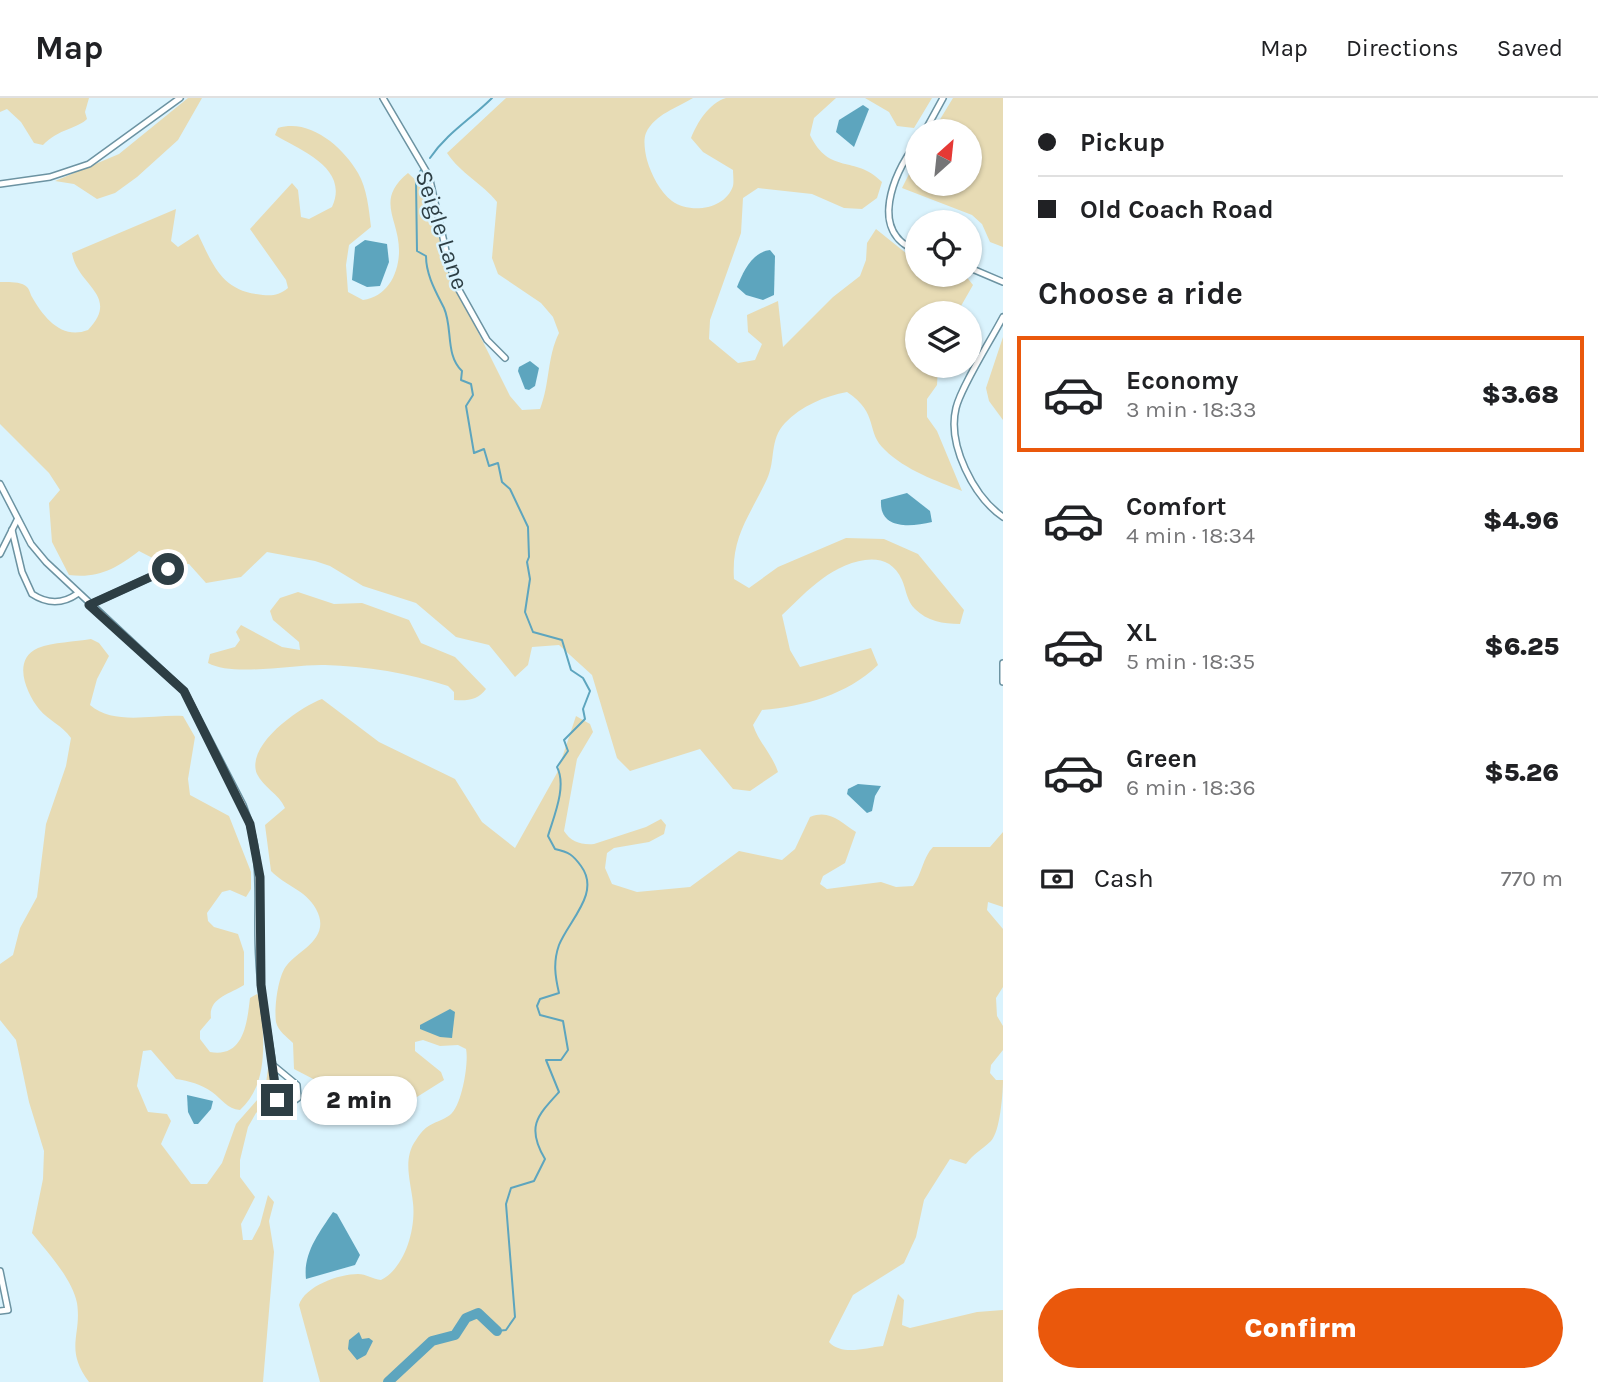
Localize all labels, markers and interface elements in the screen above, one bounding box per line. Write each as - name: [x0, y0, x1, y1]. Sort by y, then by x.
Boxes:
- text: Map: [35, 29, 103, 67]
- text: Map: [1260, 34, 1308, 62]
- text: Directions: [1346, 34, 1459, 62]
- text: Saved: [1497, 34, 1563, 62]
- north arrow: [905, 119, 982, 196]
- map controls: [905, 119, 982, 378]
- text: Pickup: [1080, 127, 1165, 158]
- street label: Seigle Lane: [410, 167, 474, 293]
- text: Old Coach Road: [1080, 194, 1274, 225]
- button: locate: [905, 210, 982, 287]
- text: Choose a ride: [1038, 275, 1243, 312]
- button: layers: [905, 301, 982, 378]
- icon: car: [1042, 363, 1105, 426]
- text: Economy: [1126, 365, 1238, 396]
- text: $3.68: [1481, 379, 1559, 410]
- text: 3 min · 18:33: [1126, 396, 1257, 423]
- icon: car: [1042, 489, 1105, 552]
- text: Comfort: [1126, 491, 1227, 522]
- text: $4.96: [1483, 505, 1559, 536]
- text: 4 min · 18:34: [1126, 522, 1255, 549]
- route start: [152, 553, 184, 585]
- icon: car: [1042, 615, 1105, 678]
- text: XL: [1126, 617, 1157, 648]
- text: $6.25: [1484, 631, 1559, 662]
- text: 5 min · 18:35: [1126, 648, 1255, 675]
- icon: car: [1042, 741, 1105, 804]
- text: Green: [1126, 743, 1198, 774]
- text: $5.26: [1484, 757, 1559, 788]
- text: 6 min · 18:36: [1126, 774, 1256, 801]
- icon: cash: [1038, 860, 1076, 898]
- text: Cash: [1094, 863, 1154, 894]
- text: 770 m: [1501, 865, 1563, 892]
- callout: 2 min: [302, 1076, 417, 1124]
- route end: [261, 1084, 293, 1116]
- text: 2 min: [326, 1087, 392, 1114]
- button: Confirm: [1038, 1288, 1563, 1368]

